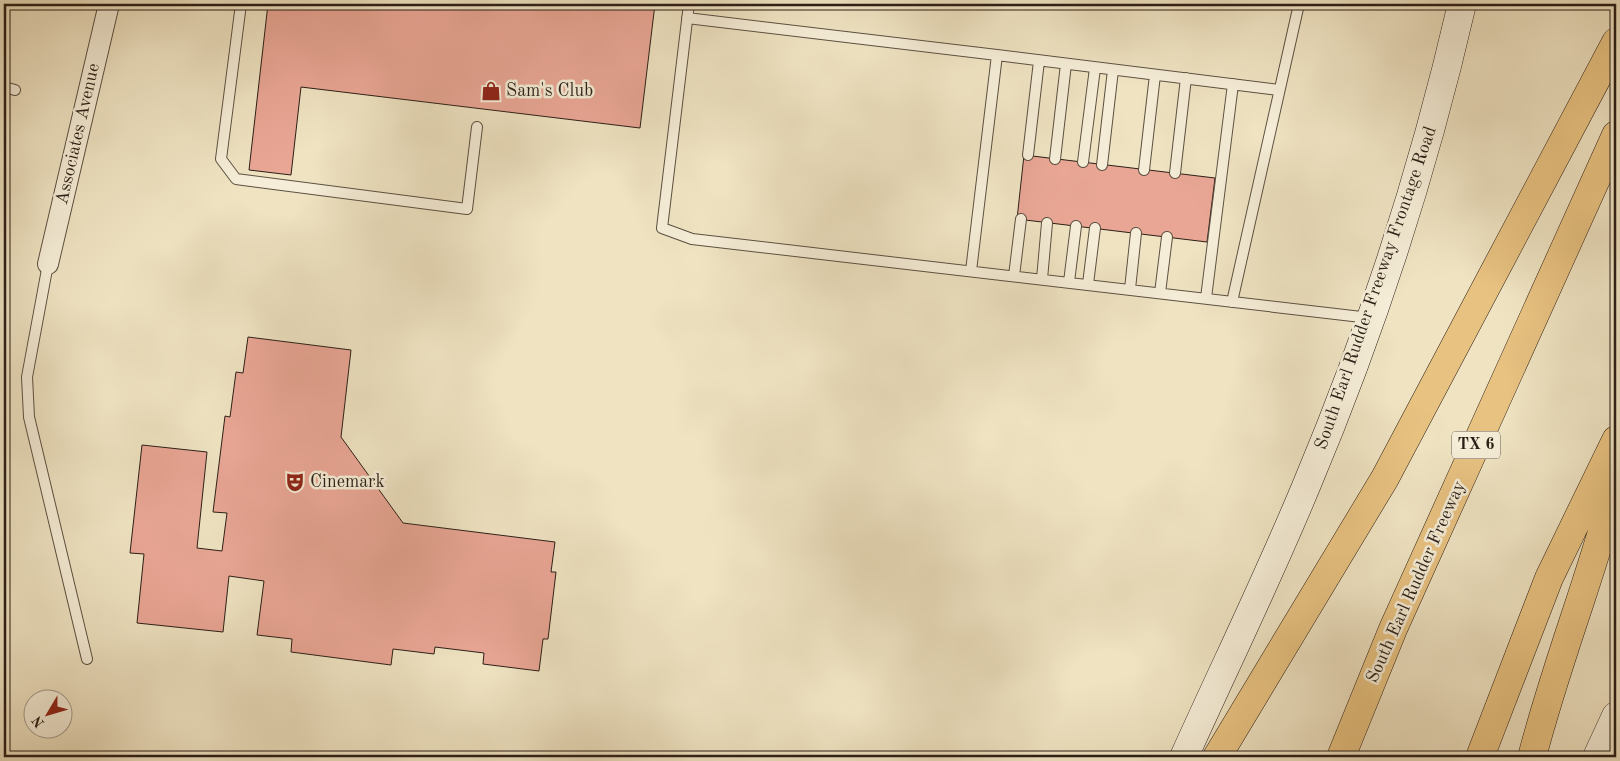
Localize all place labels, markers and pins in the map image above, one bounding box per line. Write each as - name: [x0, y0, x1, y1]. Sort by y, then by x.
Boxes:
- shop icon: Sam's Club: [480, 80, 502, 102]
- place label: Sam's Club: [506, 82, 593, 100]
- theatre icon: Cinemark: [284, 471, 306, 493]
- place label: Cinemark: [310, 473, 385, 491]

